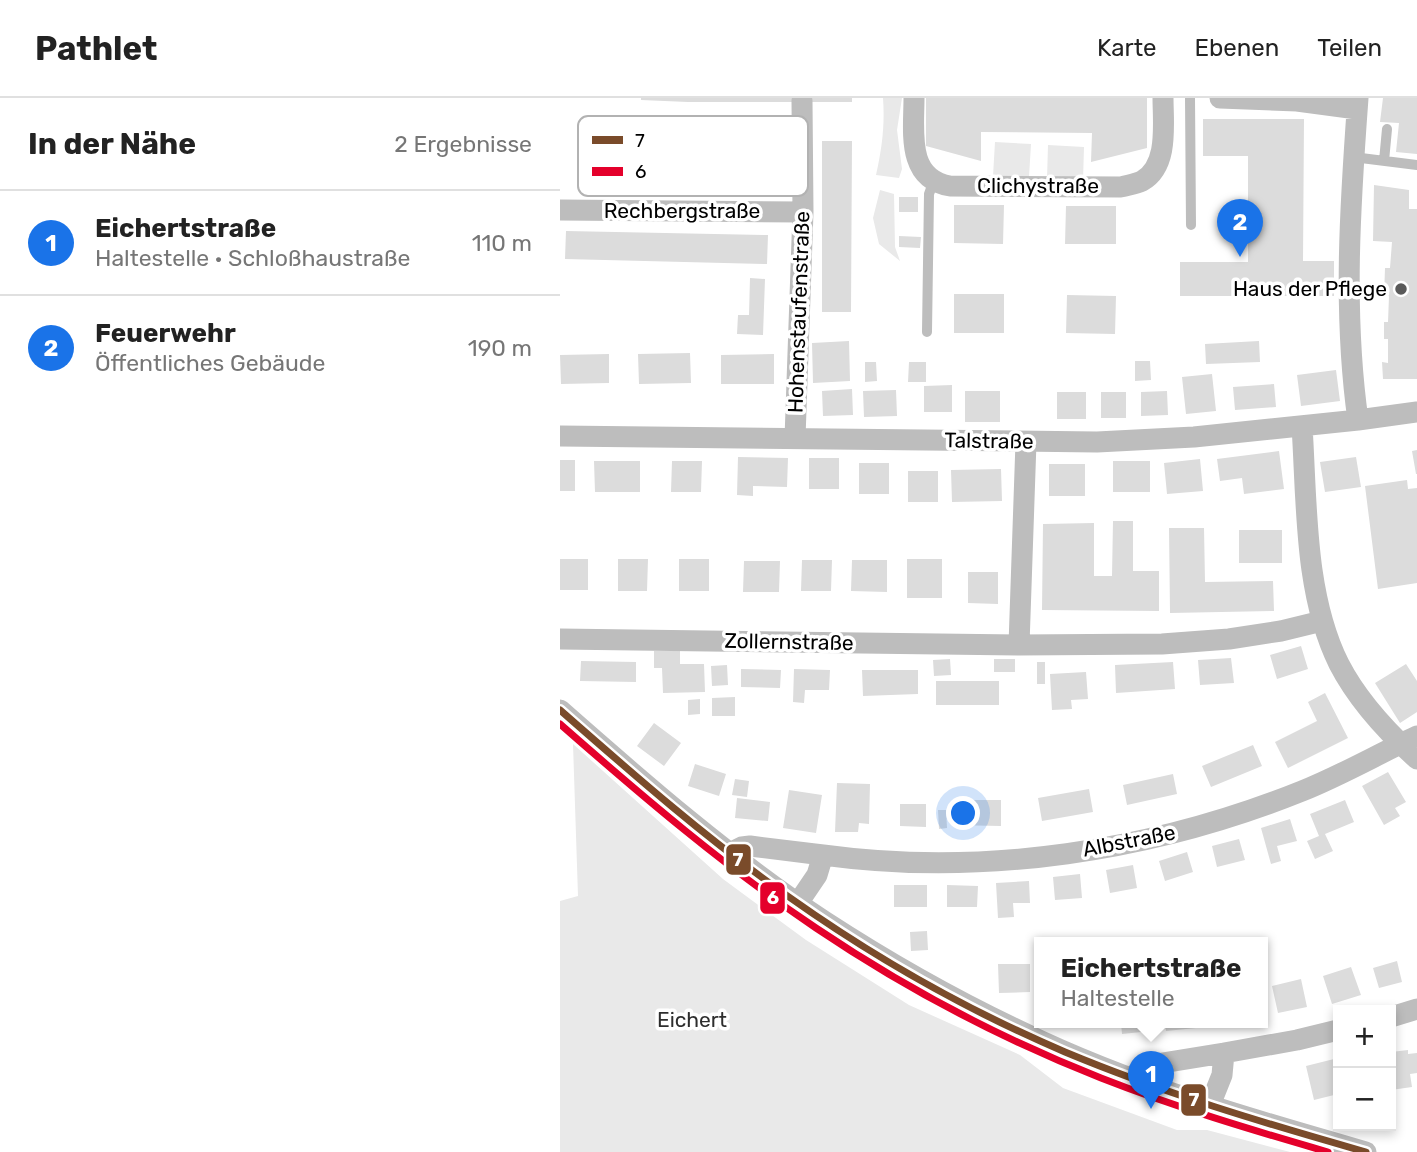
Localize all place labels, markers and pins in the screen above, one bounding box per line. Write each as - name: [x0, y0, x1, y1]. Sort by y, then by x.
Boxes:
- pin: 2: [1217, 199, 1263, 257]
- place label: Haus der Pflege: [1233, 276, 1387, 301]
- marker: Haus der Pflege: [1393, 281, 1409, 297]
- pin: 1: [1128, 1051, 1174, 1109]

